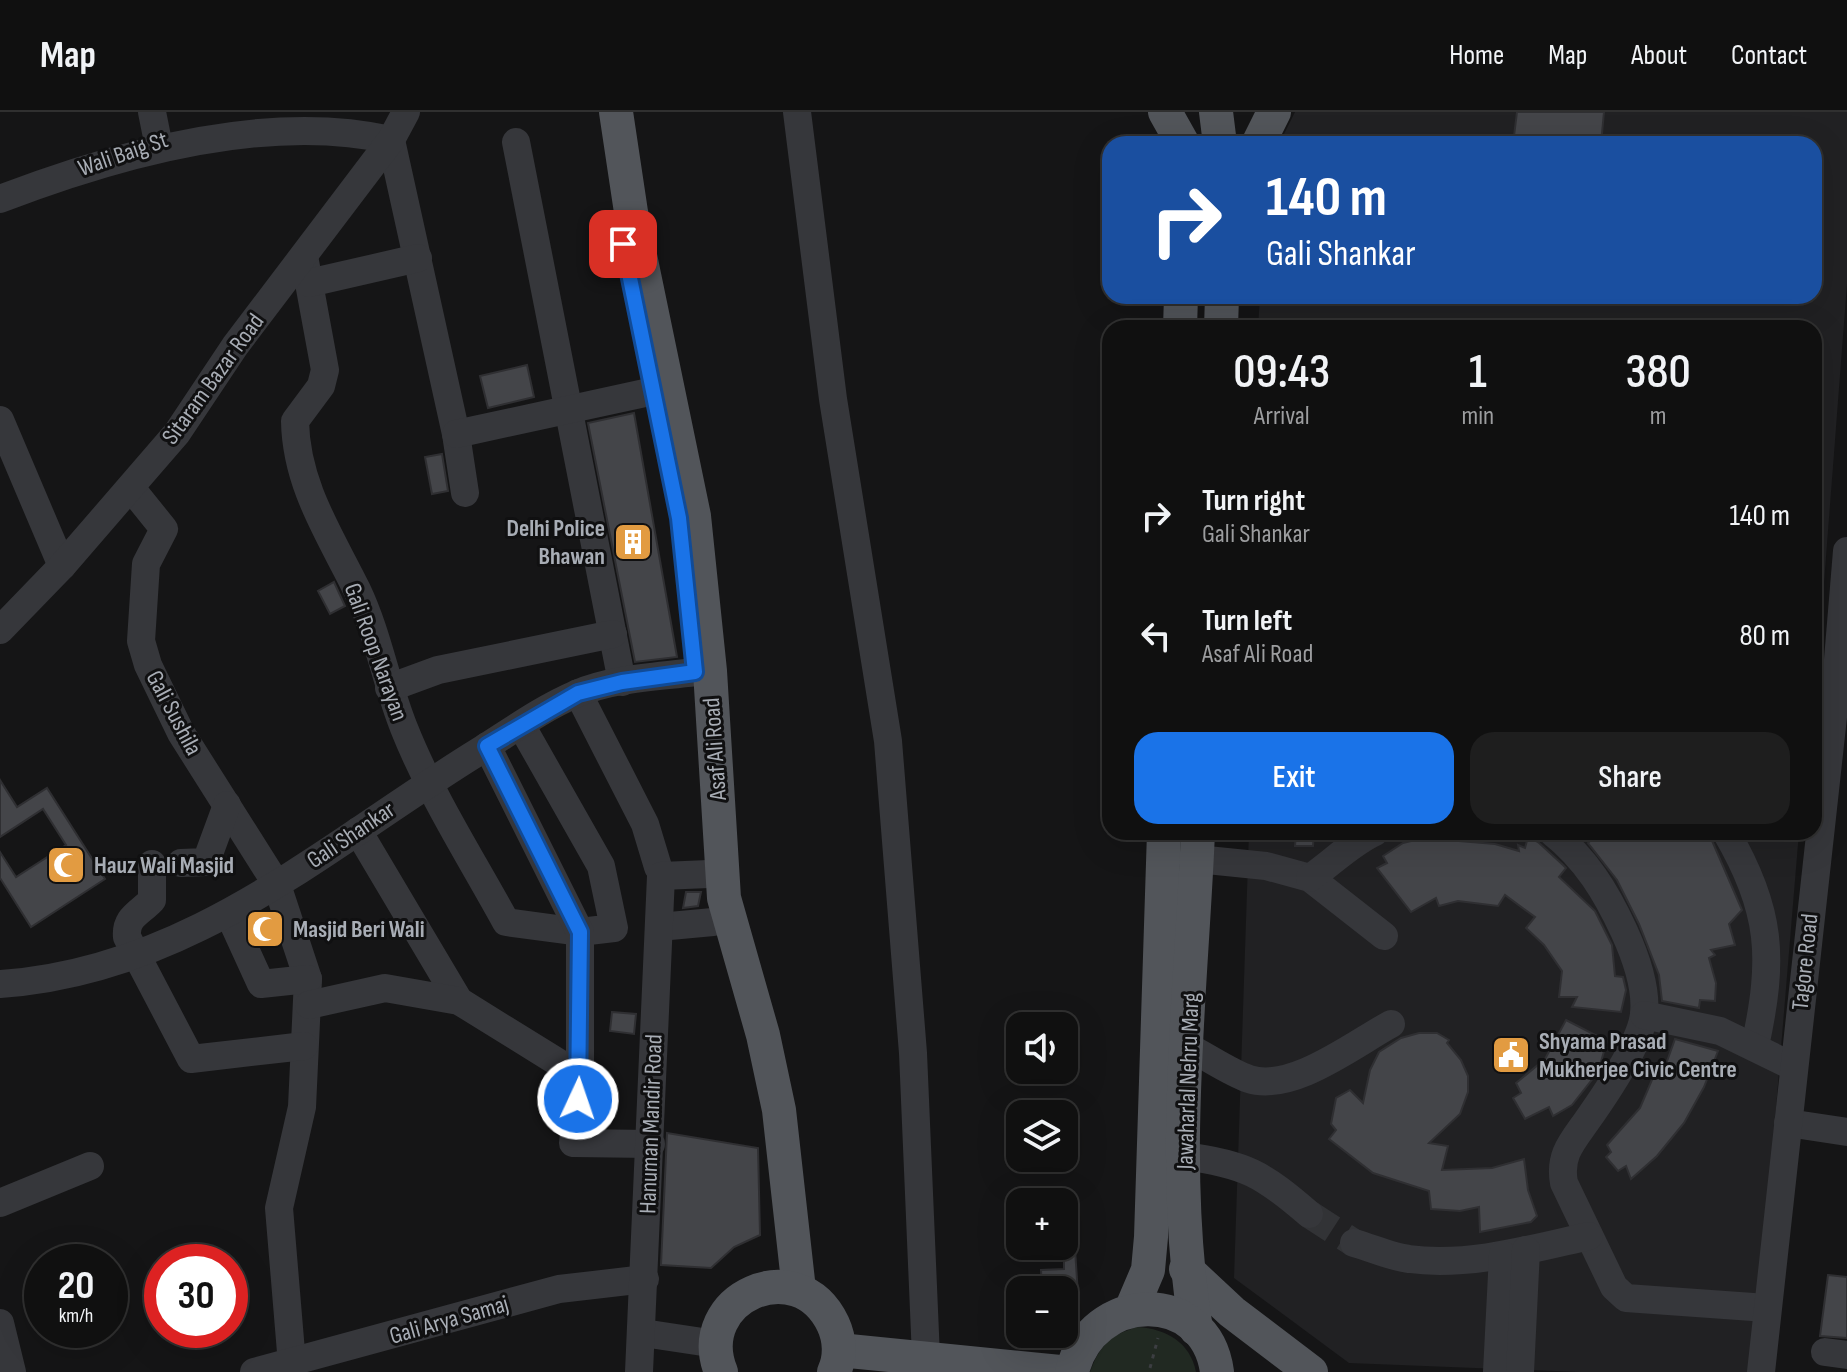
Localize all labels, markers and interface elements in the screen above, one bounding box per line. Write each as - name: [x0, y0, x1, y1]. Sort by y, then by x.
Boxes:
- text: Map: [40, 33, 96, 78]
- text: Home: [1449, 39, 1504, 72]
- text: Map: [1548, 39, 1587, 72]
- text: About: [1631, 39, 1687, 72]
- text: Contact: [1731, 39, 1807, 72]
- street label: Wali Baig St: [74, 125, 172, 183]
- text: 140 m: [1266, 165, 1387, 232]
- icon: right: [1134, 168, 1238, 272]
- pin: [589, 210, 657, 278]
- icon: arrive: [601, 222, 645, 266]
- text: Gali Shankar: [1266, 233, 1416, 276]
- street label: Sitaram Bazar Road: [156, 308, 270, 450]
- text: 09:43: [1233, 344, 1330, 401]
- text: 1: [1469, 344, 1487, 401]
- text: 380: [1626, 344, 1691, 401]
- text: Arrival: [1254, 401, 1310, 432]
- text: min: [1462, 401, 1494, 432]
- text: m: [1650, 401, 1666, 432]
- text: Turn right: [1202, 483, 1305, 519]
- icon: right: [1134, 494, 1178, 538]
- text: 140 m: [1730, 498, 1790, 534]
- place label: Delhi Police Bhawan: [506, 514, 605, 571]
- text: Gali Shankar: [1202, 519, 1310, 550]
- building icon: Delhi Police Bhawan: [612, 521, 654, 563]
- street label: Gali Roop Narayan: [338, 579, 414, 725]
- text: Turn left: [1202, 603, 1292, 639]
- icon: left: [1134, 614, 1178, 658]
- text: 80 m: [1739, 618, 1790, 654]
- text: Asaf Ali Road: [1202, 639, 1313, 670]
- street label: Gali Sushila: [140, 666, 208, 760]
- street label: Asaf Ali Road: [697, 697, 733, 802]
- button: Exit: [1134, 732, 1454, 824]
- button: Share: [1470, 732, 1790, 824]
- street label: Gali Shankar: [302, 795, 401, 875]
- mosque icon: Hauz Wali Masjid: [45, 844, 87, 886]
- place label: Hauz Wali Masjid: [94, 851, 234, 880]
- mosque icon: Masjid Beri Wali: [244, 908, 286, 950]
- street label: Tagore Road: [1786, 912, 1824, 1012]
- place label: Masjid Beri Wali: [293, 915, 425, 944]
- street label: Jawaharlal Nehru Marg: [1170, 992, 1206, 1171]
- map controls: [1006, 1012, 1078, 1348]
- button: sound: [1006, 1012, 1078, 1084]
- place label: Shyama Prasad Mukherjee Civic Centre: [1539, 1027, 1737, 1084]
- street label: Hanuman Mandir Road: [633, 1034, 669, 1214]
- public building icon: Shyama Prasad Mukherjee Civic Centre: [1490, 1034, 1532, 1076]
- position arrow: [536, 1057, 620, 1141]
- button: layers: [1006, 1100, 1078, 1172]
- button: +: [1006, 1188, 1078, 1260]
- speed limit sign: 30: [144, 1244, 248, 1348]
- text: 20: [58, 1262, 94, 1310]
- button: −: [1006, 1276, 1078, 1348]
- street label: Gali Arya Samaj: [386, 1289, 512, 1351]
- text: km/h: [59, 1304, 93, 1328]

